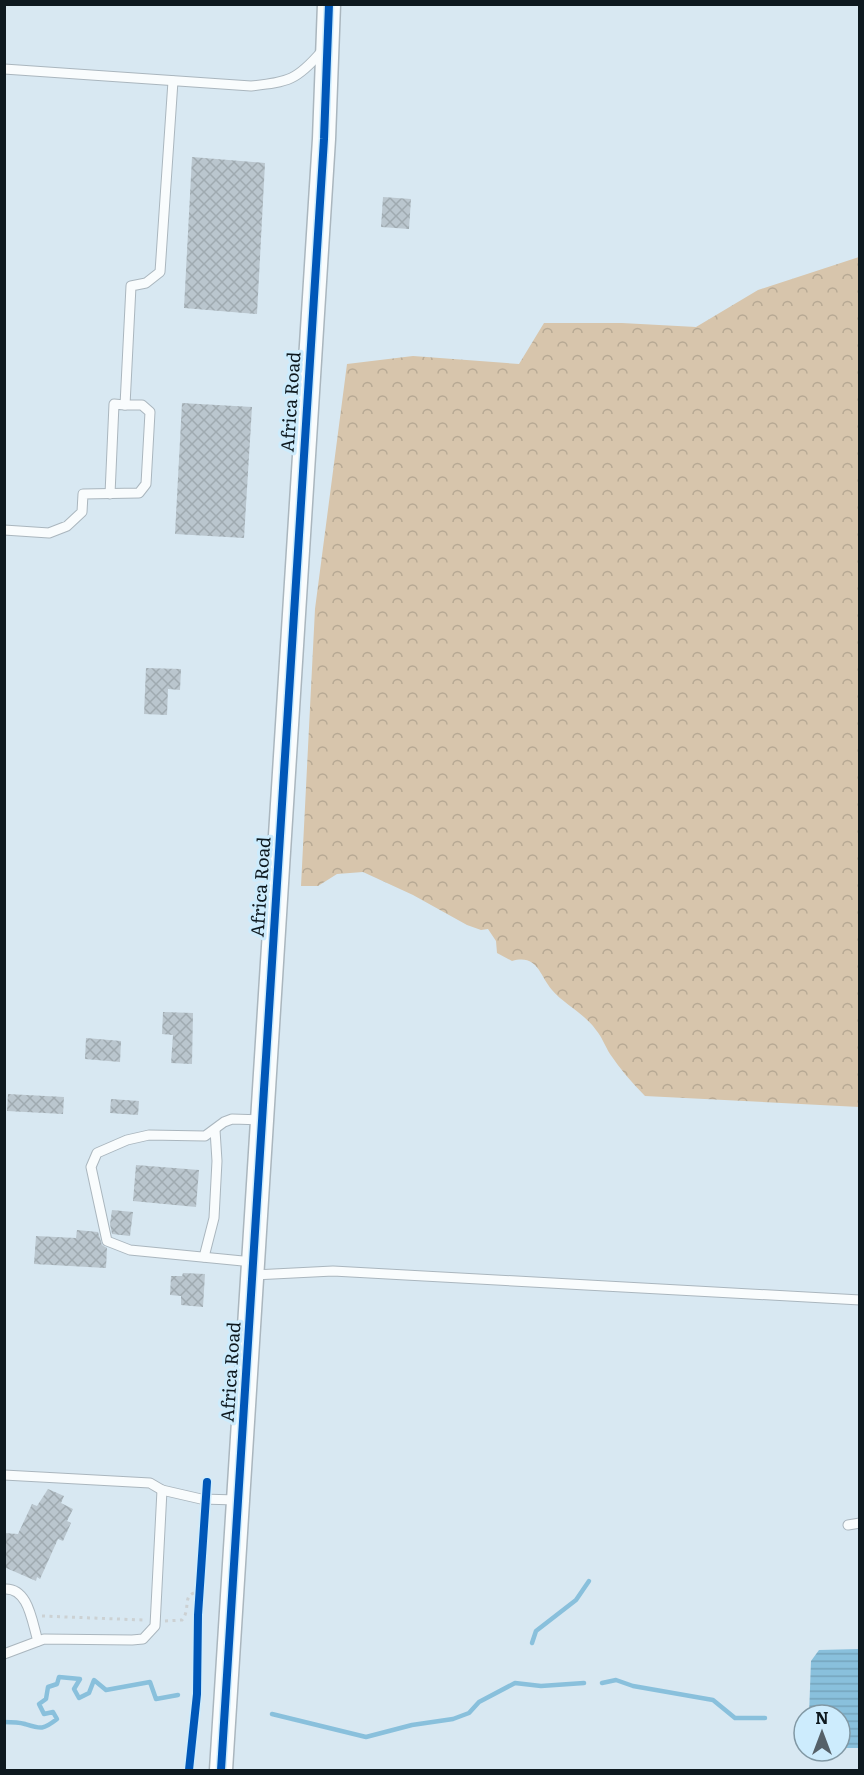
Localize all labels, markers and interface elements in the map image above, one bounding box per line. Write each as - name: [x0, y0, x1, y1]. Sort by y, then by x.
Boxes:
- street label: Africa Road: [273, 351, 306, 453]
- street label: Africa Road: [243, 836, 276, 938]
- street label: Africa Road: [213, 1321, 246, 1423]
- north arrow: [792, 1703, 852, 1763]
- text: N: [815, 1705, 829, 1729]

